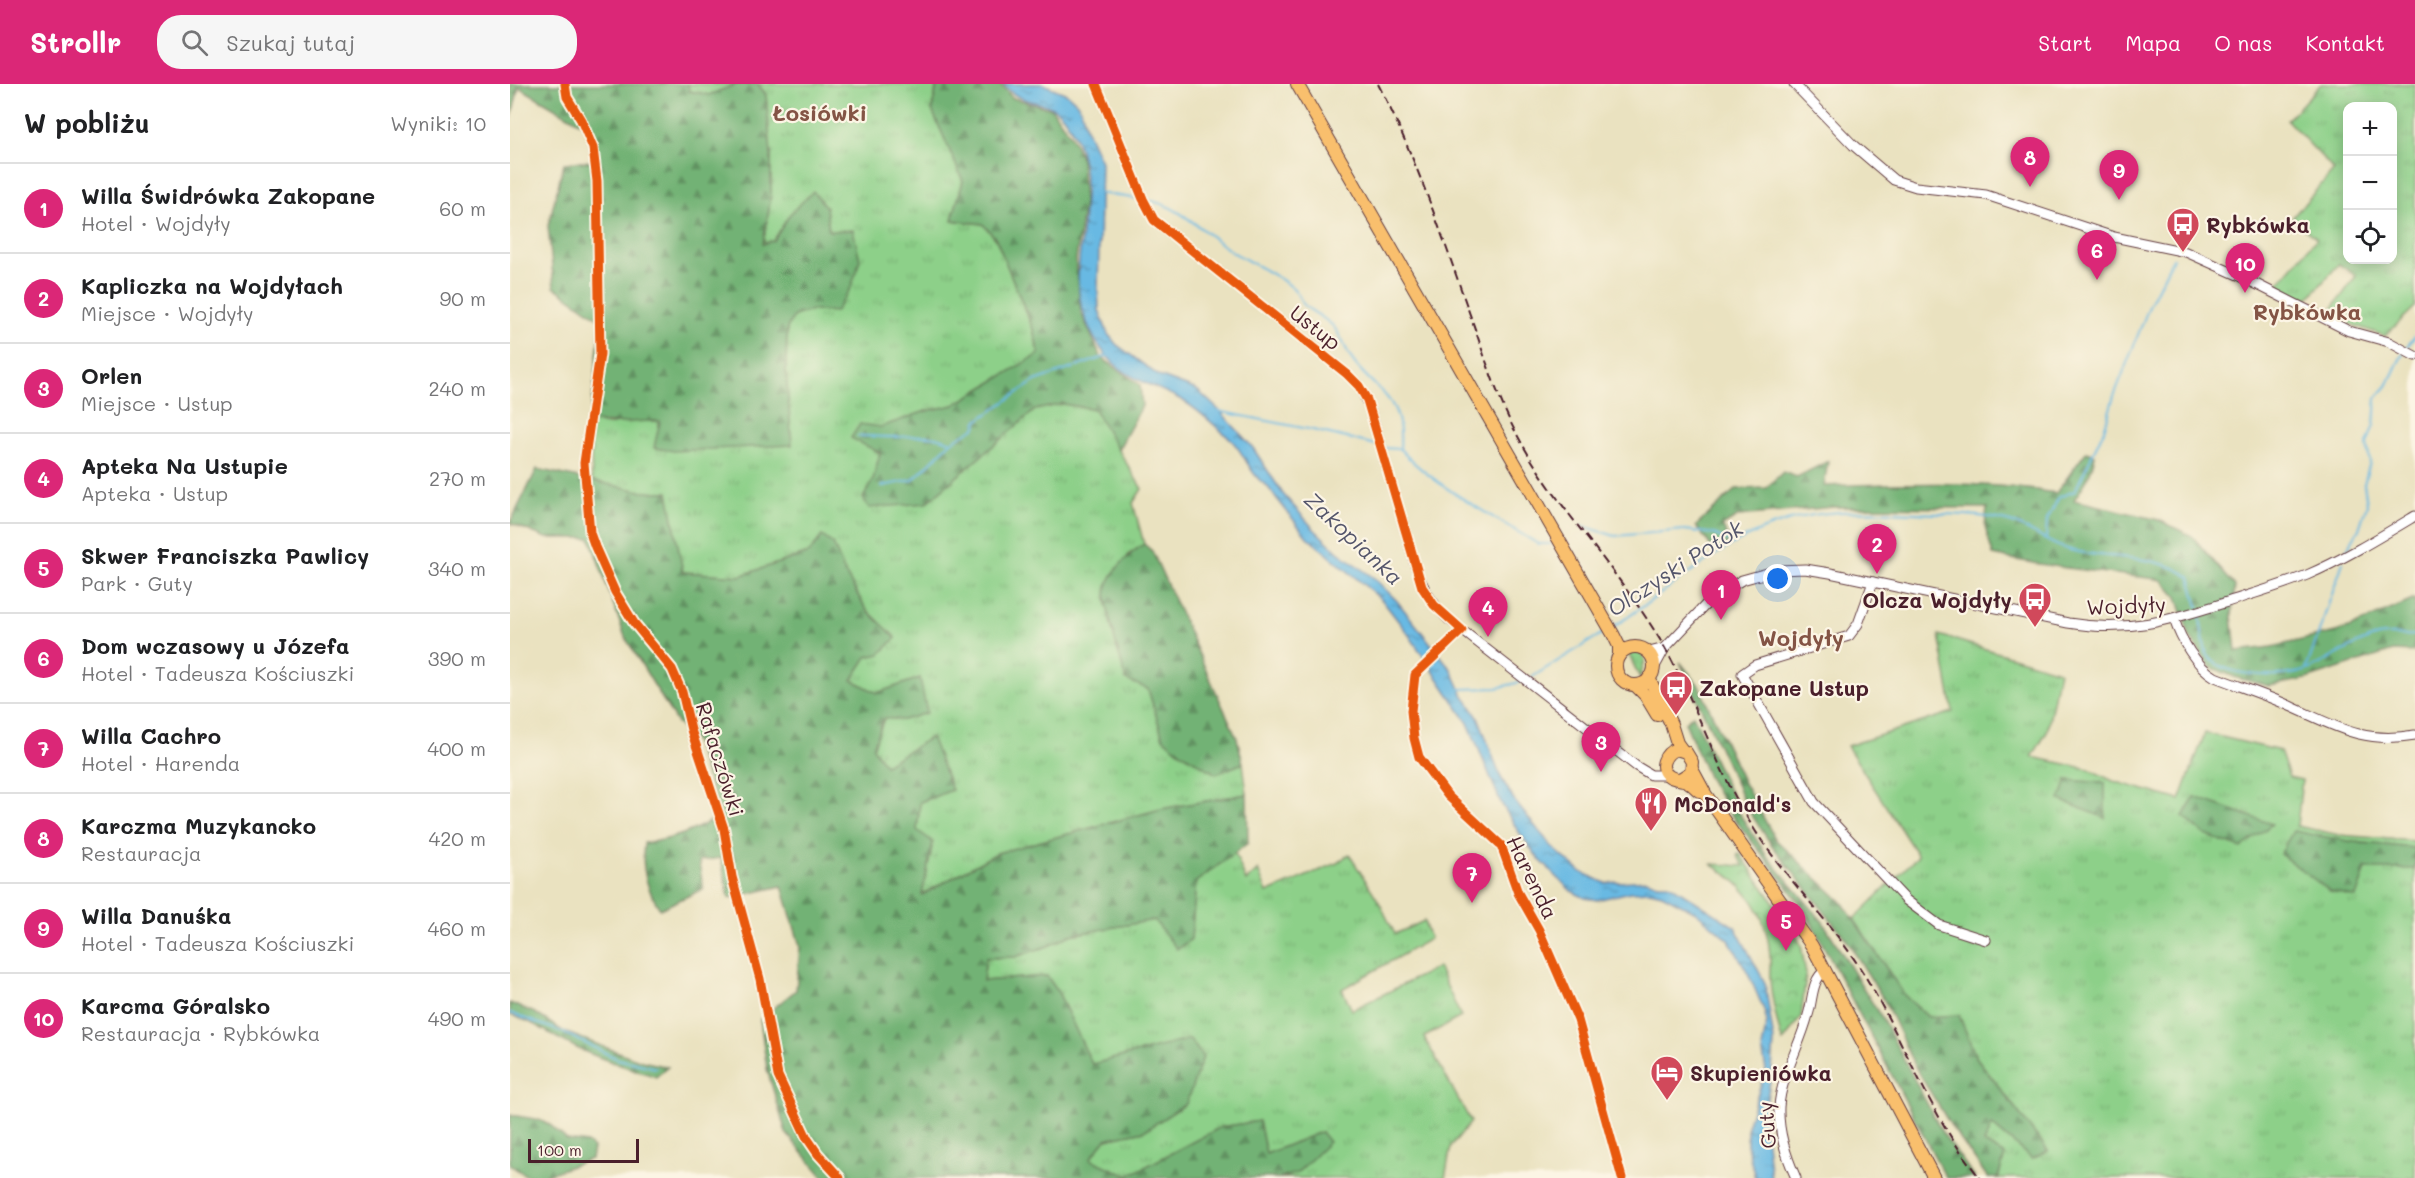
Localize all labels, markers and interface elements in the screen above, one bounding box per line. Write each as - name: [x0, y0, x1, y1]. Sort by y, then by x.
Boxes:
- search box: [157, 15, 577, 69]
- text: Strollr: [30, 24, 121, 60]
- icon: search: [178, 26, 211, 59]
- text: Szukaj tutaj: [226, 28, 355, 57]
- text: Start: [2038, 29, 2092, 56]
- text: Mapa: [2125, 29, 2181, 56]
- text: O nas: [2214, 29, 2272, 56]
- text: Kontakt: [2305, 29, 2385, 56]
- district label: Łosiówki: [772, 98, 867, 127]
- map controls: [2343, 102, 2397, 264]
- button: +: [2343, 102, 2397, 156]
- text: W pobliżu: [24, 106, 150, 140]
- text: Wyniki: 10: [390, 110, 486, 136]
- pin: 8: [2010, 138, 2050, 187]
- pin: 9: [2100, 150, 2138, 200]
- button: −: [2343, 156, 2397, 210]
- text: Willa Świdrówka Zakopane: [81, 181, 375, 210]
- text: 1: [39, 195, 48, 221]
- text: 60 m: [439, 195, 486, 221]
- bus stop icon: Rybkówka: [2165, 206, 2201, 253]
- text: Hotel · Wojdyły: [81, 210, 231, 236]
- button: locate: [2343, 210, 2397, 264]
- place label: Rybkówka: [2206, 211, 2310, 239]
- pin: 6: [2078, 230, 2116, 280]
- pin: 10: [2226, 244, 2264, 293]
- text: Kapliczka na Wojdyłach: [81, 271, 343, 300]
- text: 2: [38, 285, 49, 311]
- text: 90 m: [440, 285, 486, 311]
- district label: Rybkówka: [2253, 297, 2361, 326]
- street label: Ustup: [1285, 299, 1347, 355]
- text: Miejsce · Wojdyły: [81, 300, 253, 326]
- text: Orlen: [81, 361, 142, 390]
- text: 3: [38, 375, 50, 401]
- text: 240 m: [428, 375, 486, 401]
- text: Miejsce · Ustup: [81, 390, 233, 416]
- text: Apteka Na Ustupie: [81, 451, 288, 480]
- text: 4: [37, 465, 50, 491]
- text: 270 m: [429, 465, 486, 491]
- text: Apteka · Ustup: [81, 480, 228, 506]
- water label: Zakopianka: [1298, 485, 1410, 591]
- water label: Olczyski Potok: [1601, 512, 1750, 623]
- pin: 2: [1858, 524, 1896, 574]
- text: Skwer Franciszka Pawlicy: [81, 541, 369, 570]
- text: 5: [38, 555, 49, 581]
- text: 340 m: [428, 555, 486, 581]
- your location: [1763, 564, 1792, 593]
- text: Park · Guty: [81, 570, 193, 596]
- pin: 1: [1702, 570, 1740, 620]
- bus stop icon: Olcza Wojdyły: [2017, 581, 2053, 628]
- place label: Olcza Wojdyły: [1862, 586, 2012, 614]
- pin: 4: [1468, 588, 1508, 637]
- street label: Wojdyły: [2086, 590, 2166, 620]
- district label: Wojdyły: [1758, 623, 1844, 652]
- text: Dom wczasowy u Józefa: [81, 631, 350, 660]
- text: 6: [37, 645, 50, 671]
- text: 390 m: [428, 645, 486, 671]
- text: Hotel · Tadeusza Kościuszki: [81, 660, 354, 686]
- bus stop icon: Zakopane Ustup: [1658, 669, 1694, 716]
- place label: Zakopane Ustup: [1699, 674, 1869, 701]
- street label: Rafaczówki: [691, 699, 751, 819]
- text: Willa Cachro: [81, 721, 221, 750]
- pin: 3: [1582, 722, 1620, 772]
- text: 7: [38, 735, 49, 761]
- text: 400 m: [427, 735, 486, 761]
- text: Hotel · Harenda: [81, 750, 240, 776]
- restaurant icon: McDonald's: [1633, 785, 1669, 832]
- place label: McDonald's: [1674, 790, 1791, 817]
- text: Karczma Muzykancko: [81, 811, 316, 840]
- text: 8: [37, 825, 50, 851]
- text: 420 m: [428, 825, 486, 851]
- street label: Harenda: [1501, 831, 1565, 923]
- text: Restauracja: [81, 840, 202, 866]
- pin: 7: [1452, 854, 1492, 903]
- text: Willa Danuśka: [81, 901, 231, 930]
- pin: 5: [1766, 902, 1806, 951]
- text: 9: [37, 915, 50, 941]
- text: 460 m: [428, 915, 486, 941]
- text: Hotel · Tadeusza Kościuszki: [81, 930, 354, 956]
- text: Karcma Góralsko: [81, 991, 270, 1020]
- text: 10: [33, 1005, 54, 1031]
- text: 490 m: [428, 1005, 486, 1031]
- text: Restauracja · Rybkówka: [81, 1020, 320, 1046]
- hotel icon: Skupieniówka: [1649, 1054, 1685, 1101]
- place label: Skupieniówka: [1690, 1059, 1832, 1086]
- street label: Guty: [1751, 1100, 1781, 1150]
- scale bar: [528, 1136, 639, 1164]
- text: 100 m: [537, 1139, 582, 1160]

